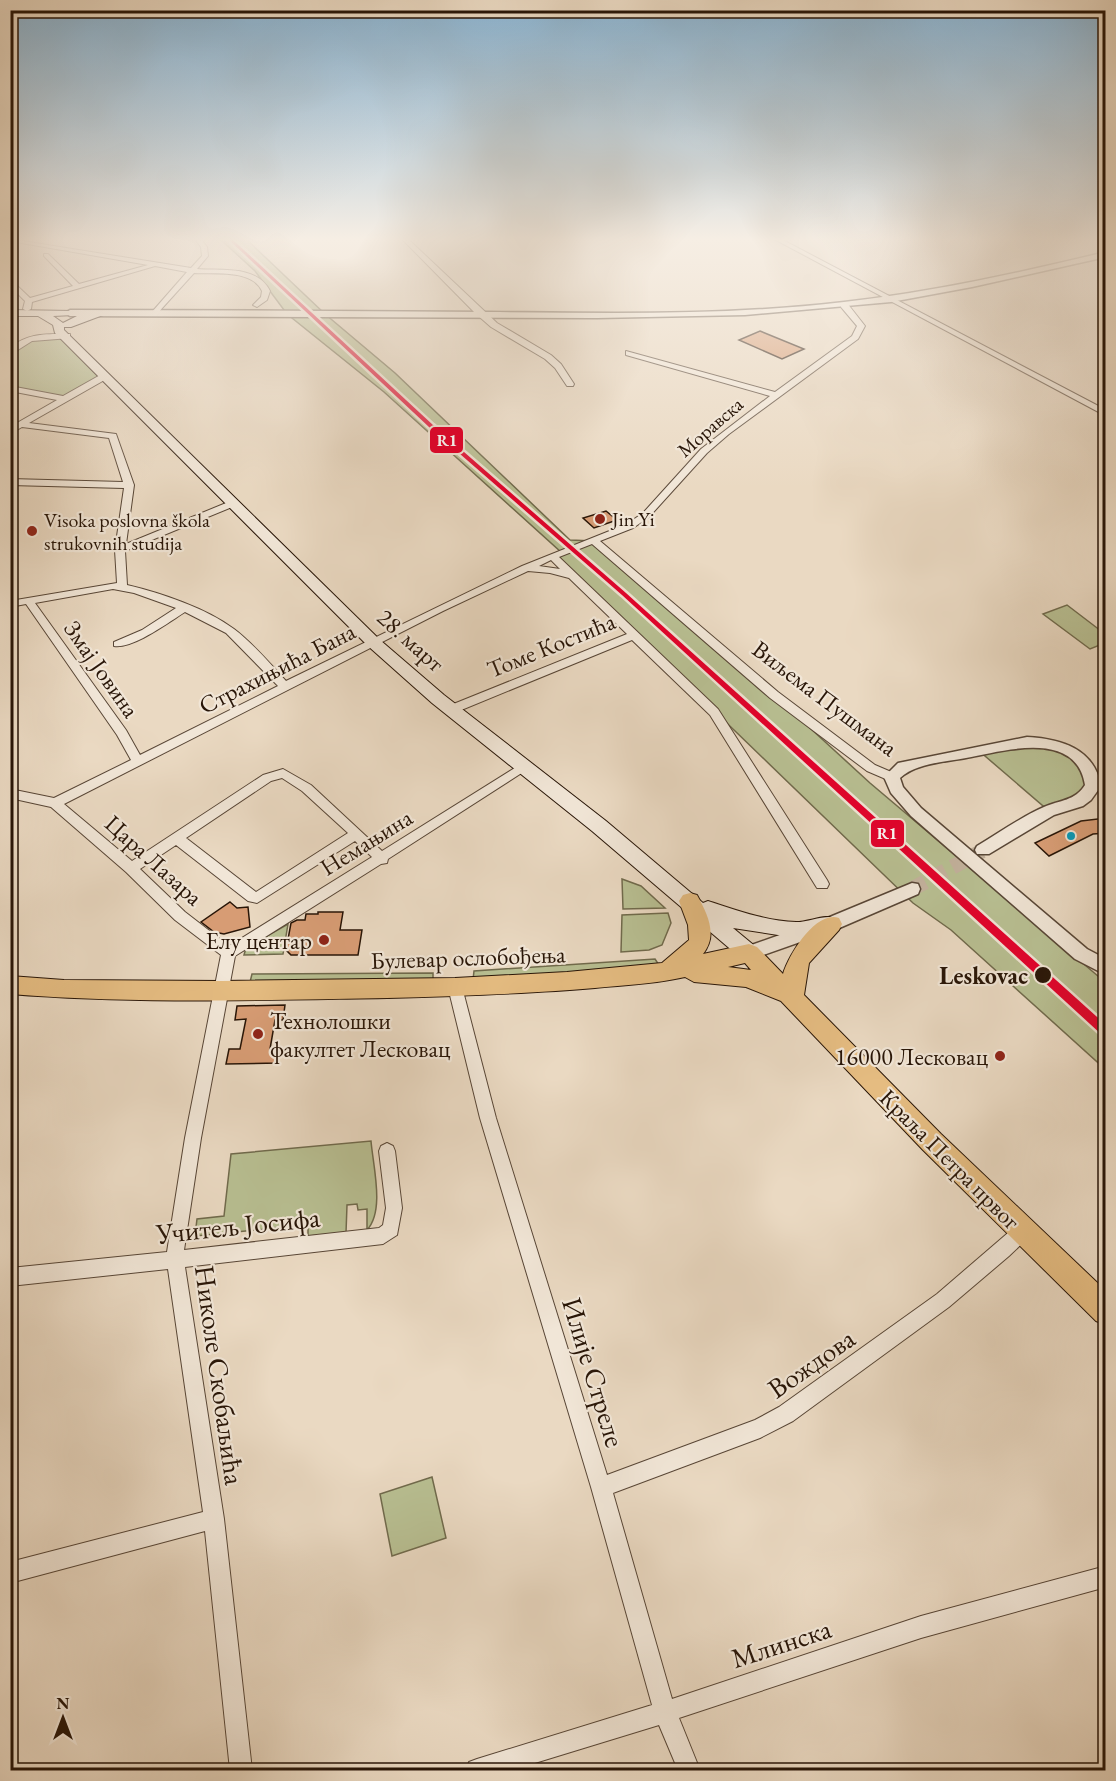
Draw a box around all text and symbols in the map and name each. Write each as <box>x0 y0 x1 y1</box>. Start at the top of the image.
street label: Моравска <box>672 391 748 463</box>
line badge: R1 <box>429 426 464 454</box>
text: R1 <box>437 430 457 451</box>
place label: Jin Yi <box>610 506 655 532</box>
place label: Visoka poslovna škola strukovnih studija <box>44 507 210 556</box>
marker: Jin Yi <box>593 512 607 526</box>
marker: Visoka poslovna škola strukovnih studija <box>25 524 39 538</box>
street label: 28. март <box>371 602 451 678</box>
street label: Томе Костића <box>482 605 620 685</box>
street label: Змај Јовина <box>57 614 147 724</box>
street label: Страхињића Бана <box>193 615 361 721</box>
street label: Виљема Пушмана <box>746 633 904 763</box>
street label: Немањина <box>314 801 418 882</box>
street label: Цара Лазара <box>99 808 210 912</box>
line badge: R1 <box>870 819 905 848</box>
text: R1 <box>877 823 897 844</box>
unlabelled marker <box>1065 830 1077 842</box>
place label: Елу центар <box>206 925 312 956</box>
marker: Елу центар <box>317 933 331 947</box>
street label: Булевар ослобођења <box>370 938 566 976</box>
place label: Leskovac <box>939 960 1028 991</box>
marker: Leskovac <box>1033 965 1053 985</box>
place label: Технолошки факултет Лесковац <box>270 1005 451 1064</box>
marker: Технолошки факултет Лесковац <box>251 1027 265 1041</box>
place label: 16000 Лесковац <box>835 1041 989 1072</box>
marker: 16000 Лесковац <box>993 1049 1007 1063</box>
street label: Краља Петра првог <box>873 1082 1027 1236</box>
street label: Учитељ Јосифа <box>153 1198 323 1252</box>
street label: Николе Скобаљића <box>187 1263 253 1488</box>
street label: Илије Стреле <box>554 1293 634 1451</box>
street label: Вождова <box>760 1319 862 1406</box>
street label: Млинска <box>726 1610 836 1676</box>
north arrow <box>33 1688 93 1748</box>
text: N <box>57 1693 70 1714</box>

